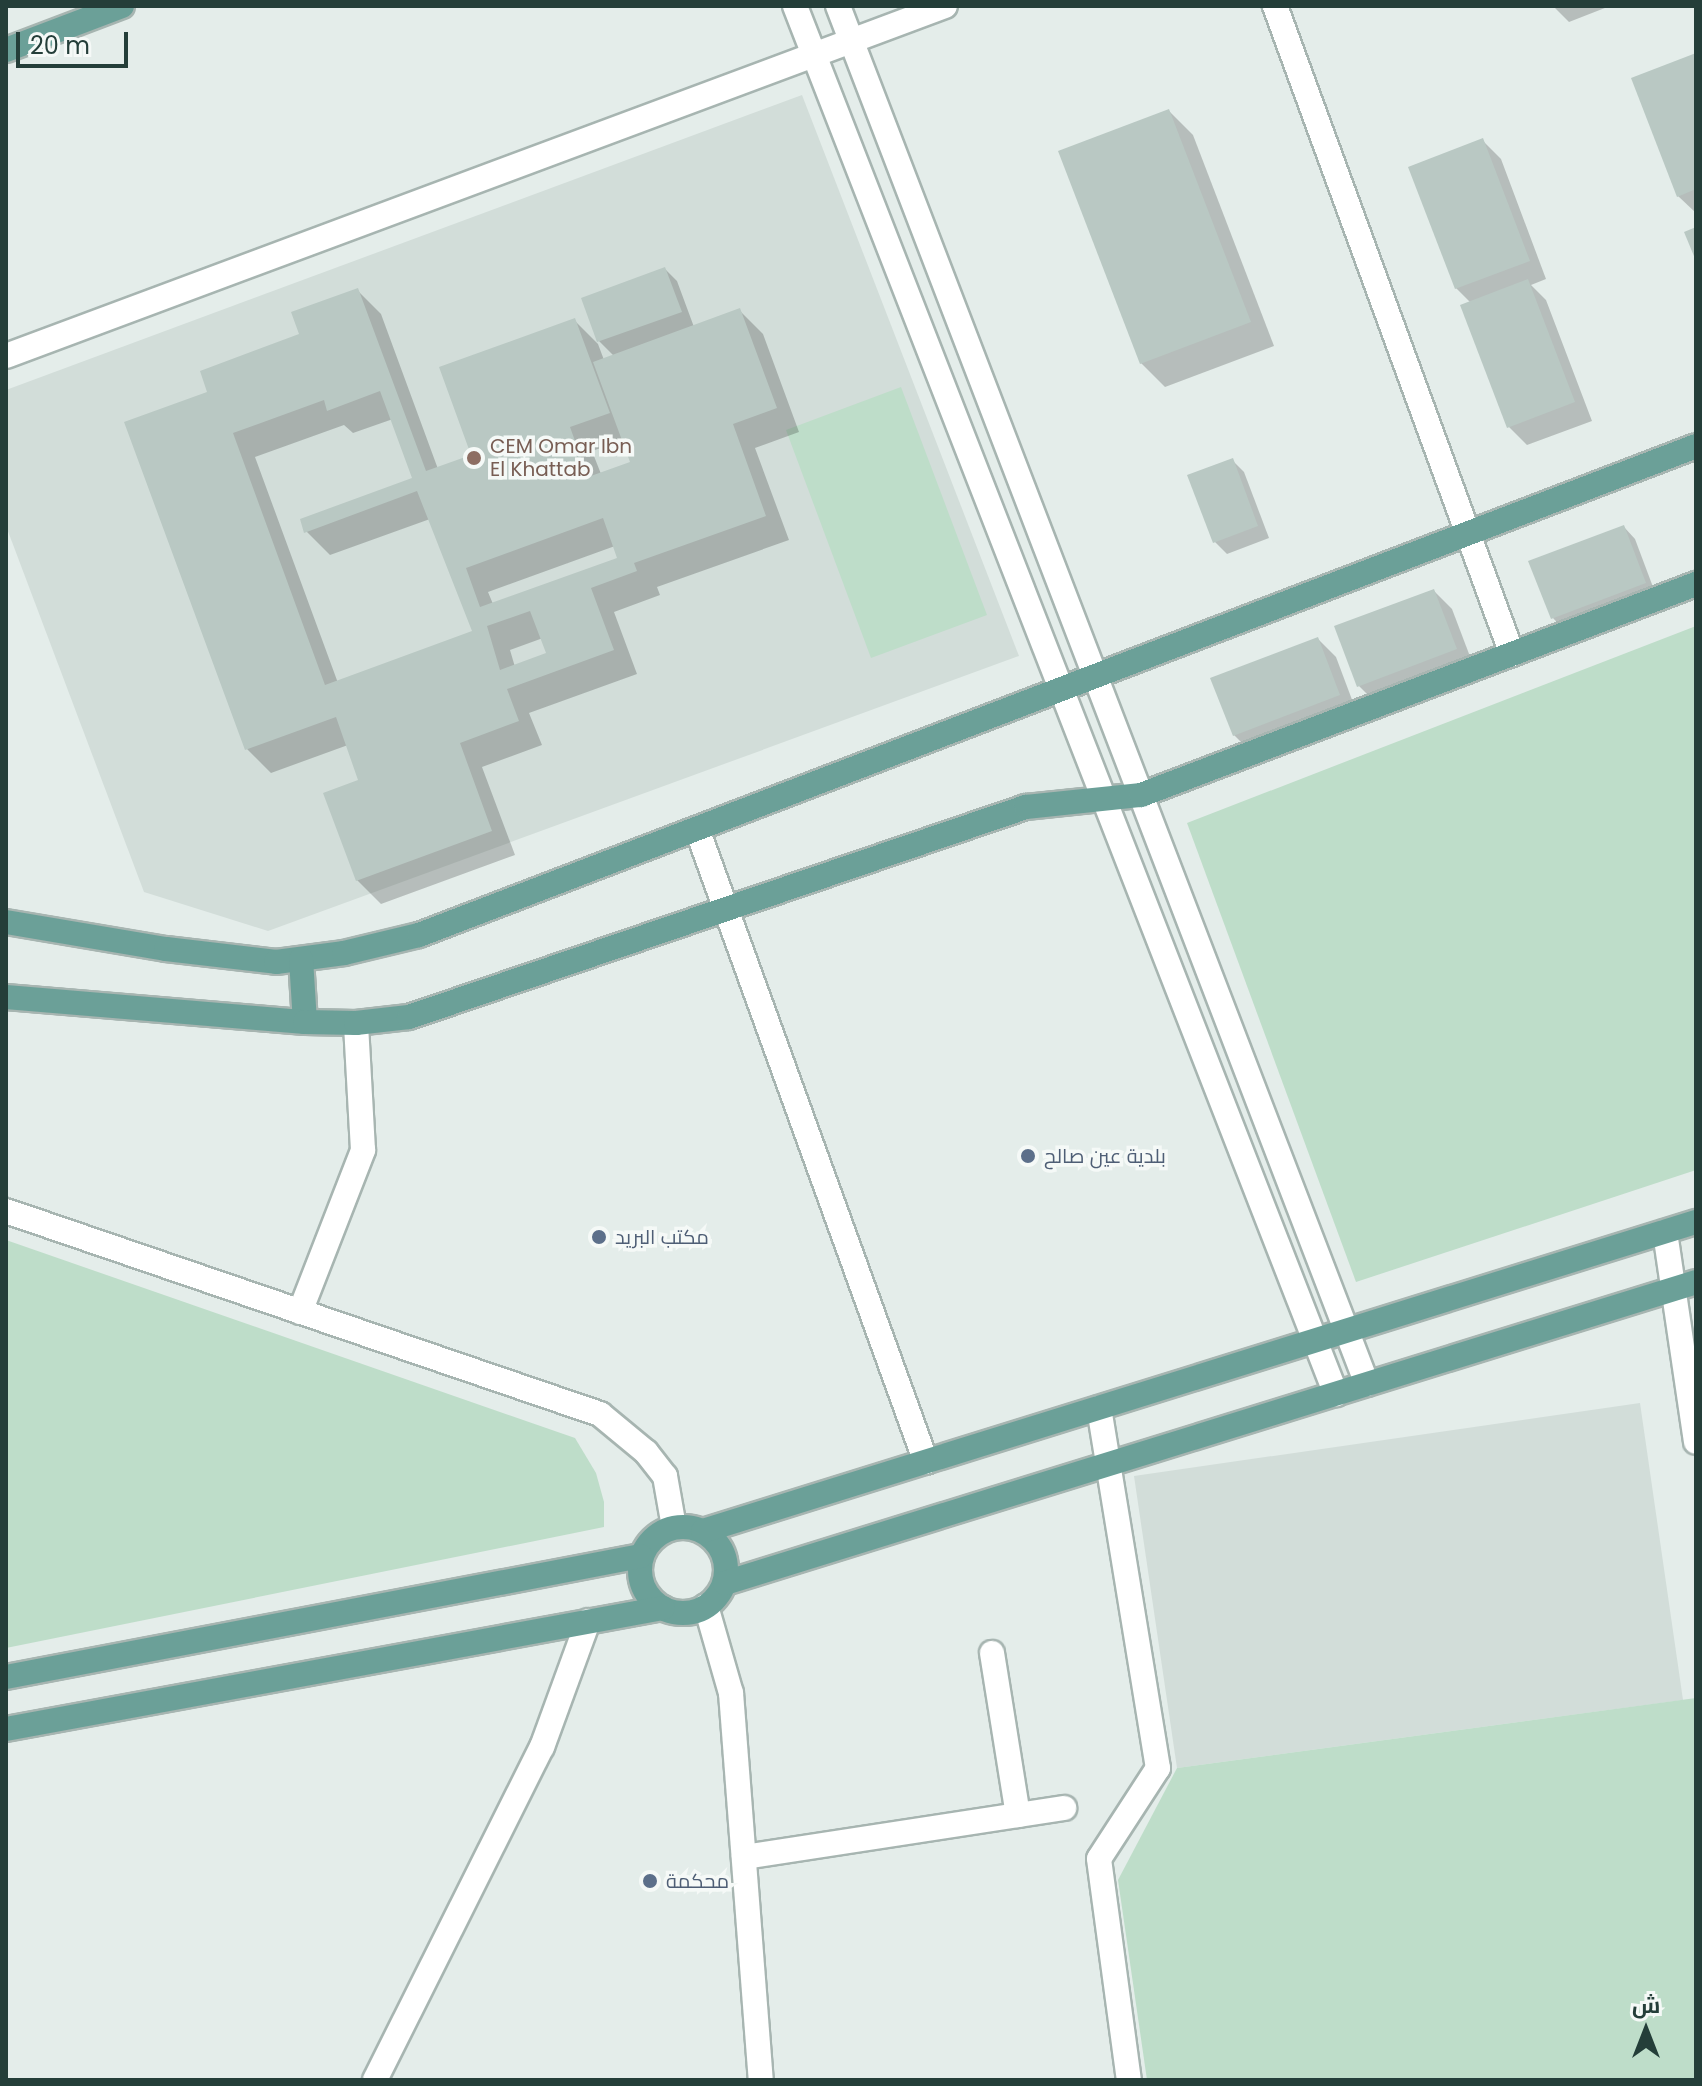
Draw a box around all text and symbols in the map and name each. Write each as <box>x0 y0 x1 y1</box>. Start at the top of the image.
scale bar <box>20 16 132 66</box>
text: 20 m <box>30 29 90 62</box>
place label: CEM Omar Ibn El Khattab <box>490 434 632 481</box>
marker: CEM Omar Ibn El Khattab <box>465 449 483 467</box>
place label: بلدية عين صالح <box>1044 1144 1166 1168</box>
marker: بلدية عين صالح <box>1019 1147 1037 1165</box>
place label: مكتب البريد <box>615 1225 709 1249</box>
marker: مكتب البريد <box>590 1228 608 1246</box>
place label: محكمة <box>666 1869 729 1893</box>
marker: محكمة <box>641 1872 659 1890</box>
north arrow <box>1606 1990 1686 2070</box>
text: ش <box>1632 1990 1660 2021</box>

